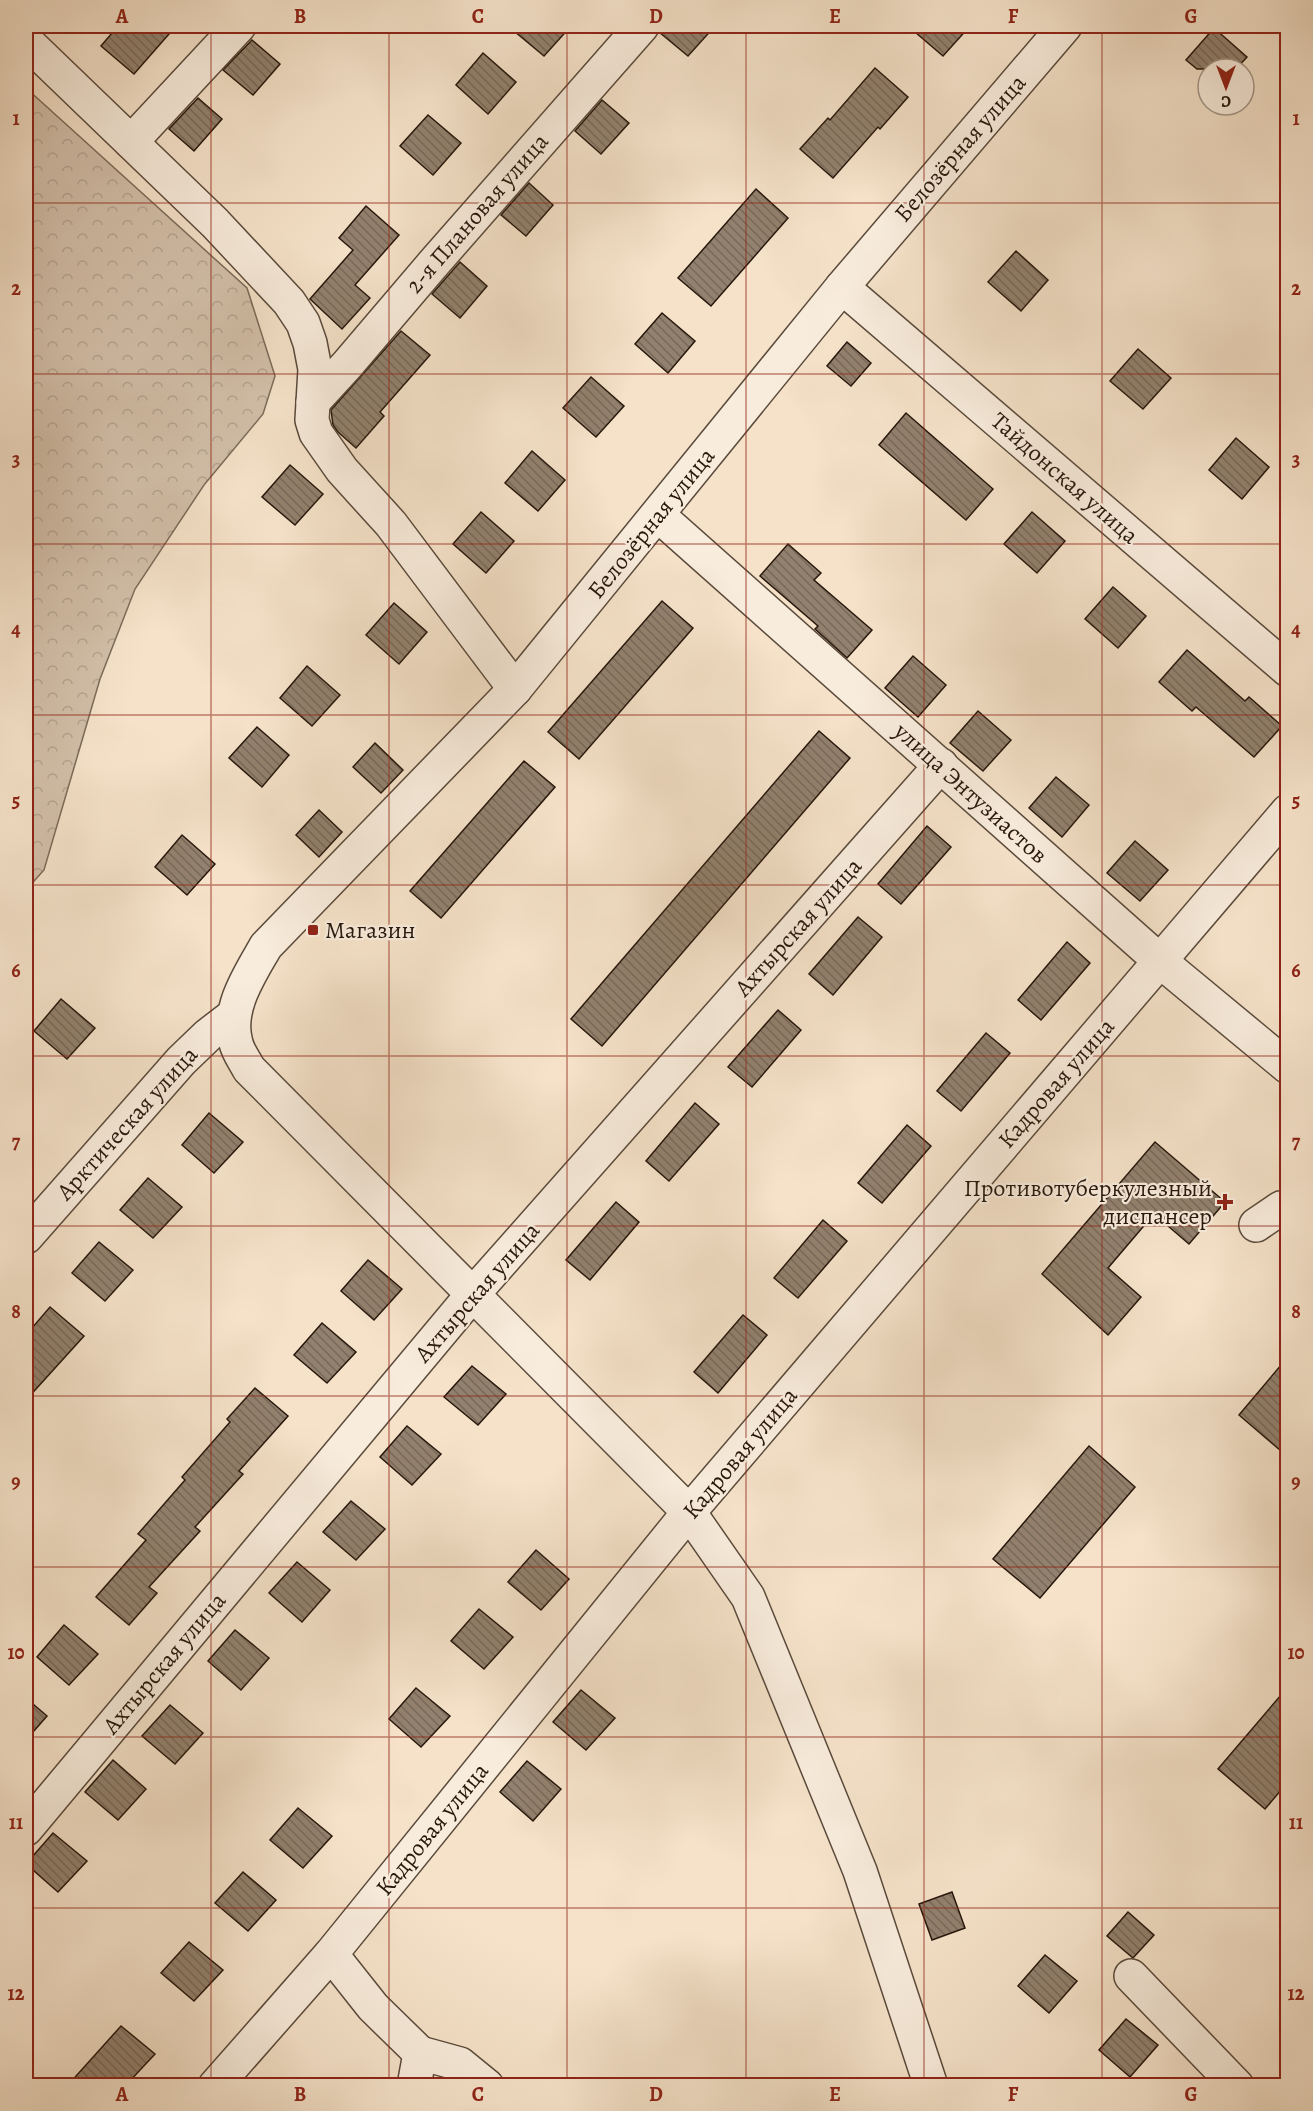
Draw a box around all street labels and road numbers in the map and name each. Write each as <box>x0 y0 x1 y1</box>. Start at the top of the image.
street label: Белозёрная улица <box>887 67 1033 229</box>
street label: 2-я Плановая улица <box>398 126 556 300</box>
street label: Тайдонская улица <box>984 405 1146 551</box>
street label: Белозёрная улица <box>580 441 722 605</box>
street label: улица Энтузиастов <box>887 715 1055 871</box>
street label: Ахтырская улица <box>727 851 869 1004</box>
street label: Кадровая улица <box>991 1011 1121 1155</box>
street label: Арктическая улица <box>49 1039 205 1208</box>
street label: Ахтырская улица <box>406 1215 547 1370</box>
street label: Кадровая улица <box>675 1380 805 1526</box>
street label: Ахтырская улица <box>94 1585 233 1742</box>
street label: Кадровая улица <box>368 1756 496 1902</box>

